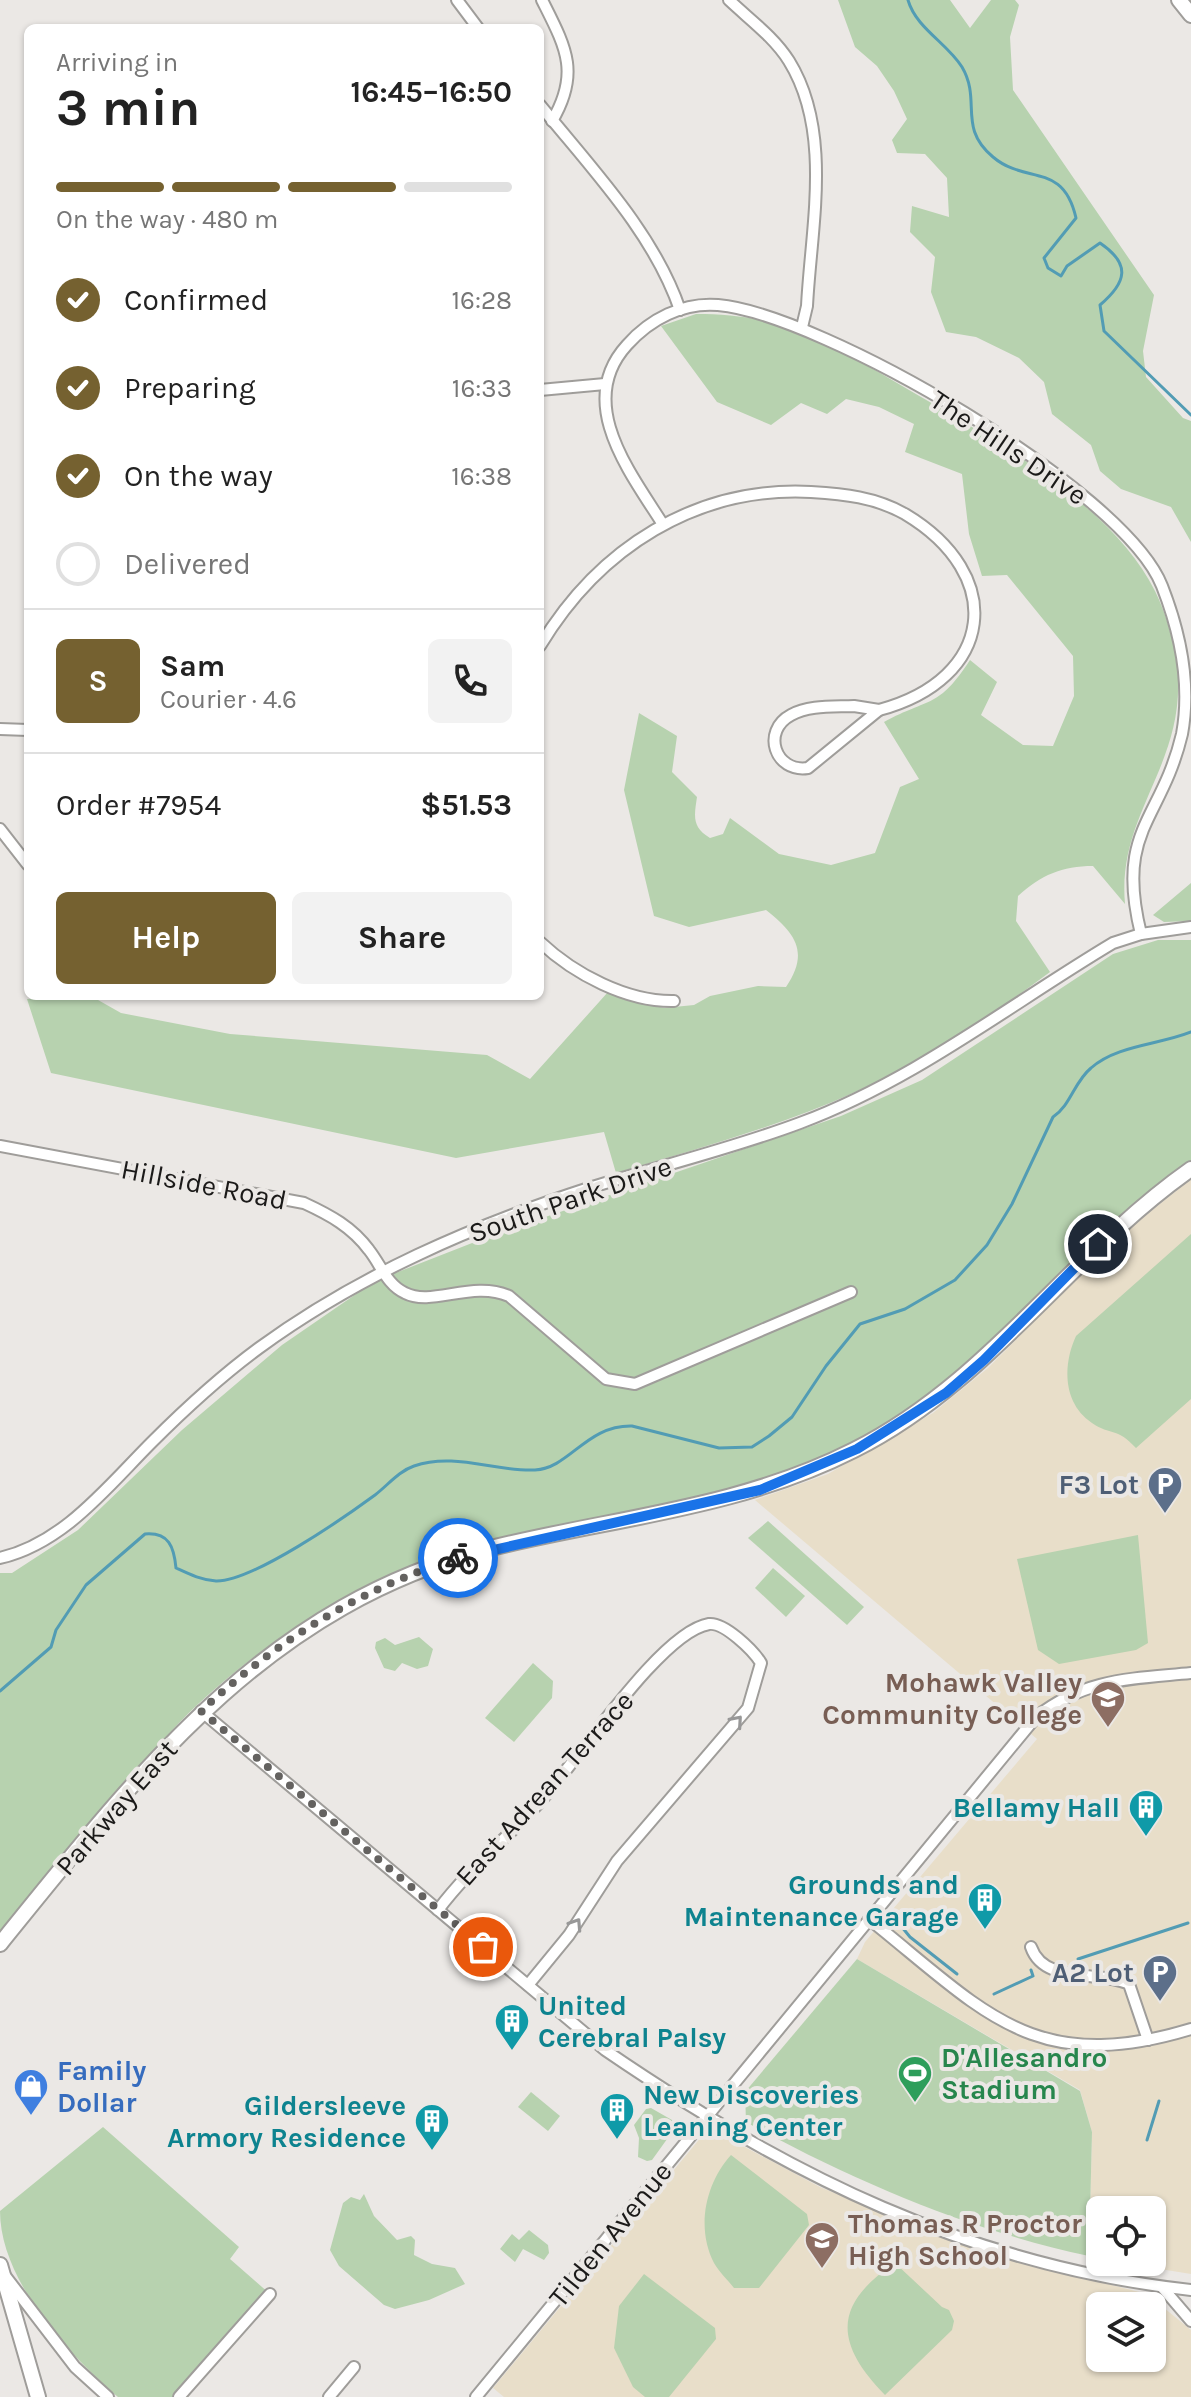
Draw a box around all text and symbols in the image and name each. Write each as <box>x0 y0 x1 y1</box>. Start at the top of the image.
text: Arriving in <box>56 47 178 78</box>
text: 16:45–16:50 <box>351 74 512 110</box>
text: 3 min <box>56 77 200 138</box>
text: On the way · 480 m <box>56 204 278 235</box>
icon: check <box>56 278 100 322</box>
text: Confirmed <box>124 282 268 318</box>
text: 16:28 <box>451 285 512 316</box>
icon: check <box>56 366 100 410</box>
text: Preparing <box>124 370 256 406</box>
text: 16:33 <box>452 373 512 404</box>
street label: The Hills Drive <box>924 383 1093 512</box>
icon: check <box>56 454 100 498</box>
text: On the way <box>124 458 273 494</box>
text: 16:38 <box>451 461 512 492</box>
text: Delivered <box>124 546 251 582</box>
button: phone <box>428 639 512 723</box>
text: Sam <box>160 648 225 684</box>
text: S <box>88 663 108 699</box>
text: Courier · 4.6 <box>160 684 297 715</box>
text: Order #7954 <box>56 787 221 823</box>
text: $51.53 <box>421 787 512 823</box>
button: Help <box>56 892 276 984</box>
button: Share <box>292 892 512 984</box>
street label: South Park Drive <box>465 1149 676 1250</box>
street label: Hillside Road <box>118 1152 289 1217</box>
pin <box>1064 1210 1132 1278</box>
icon: home <box>1076 1222 1120 1266</box>
parking icon: F3 Lot <box>1146 1465 1184 1515</box>
place label: F3 Lot <box>1058 1468 1139 1501</box>
courier <box>418 1518 498 1598</box>
icon: bike <box>436 1536 480 1580</box>
place label: Mohawk Valley Community College <box>822 1666 1082 1731</box>
school or university icon: Mohawk Valley Community College <box>1089 1679 1127 1729</box>
street label: East Adrean Terrace <box>448 1684 640 1892</box>
one-way arrow <box>727 1715 742 1730</box>
street label: Parkway East <box>49 1733 184 1882</box>
building icon: Bellamy Hall <box>1127 1788 1165 1838</box>
place label: Bellamy Hall <box>953 1791 1120 1824</box>
place label: Grounds and Maintenance Garage <box>684 1868 959 1933</box>
building icon: Grounds and Maintenance Garage <box>966 1881 1004 1931</box>
pin <box>449 1913 517 1981</box>
one-way arrow <box>566 1918 581 1933</box>
icon: bag <box>461 1925 505 1969</box>
parking icon: A2 Lot <box>1141 1953 1179 2003</box>
place label: A2 Lot <box>1052 1956 1134 1989</box>
place label: United Cerebral Palsy <box>538 1989 726 2054</box>
building icon: United Cerebral Palsy <box>493 2002 531 2052</box>
place label: D'Allesandro Stadium <box>941 2041 1107 2106</box>
place label: Family Dollar <box>57 2054 146 2119</box>
sports icon: D'Allesandro Stadium <box>896 2054 934 2104</box>
shop icon: Family Dollar <box>12 2067 50 2117</box>
place label: New Discoveries Leaning Center <box>643 2078 859 2143</box>
place label: Gildersleeve Armory Residence <box>167 2089 406 2154</box>
building icon: New Discoveries Leaning Center <box>598 2091 636 2141</box>
building icon: Gildersleeve Armory Residence <box>413 2102 451 2152</box>
street label: Tilden Avenue <box>542 2155 679 2313</box>
map controls <box>1086 2196 1166 2372</box>
button: locate <box>1086 2196 1166 2276</box>
place label: Thomas R Proctor High School <box>848 2207 1082 2272</box>
school or university icon: Thomas R Proctor High School <box>803 2220 841 2270</box>
button: layers <box>1086 2292 1166 2372</box>

